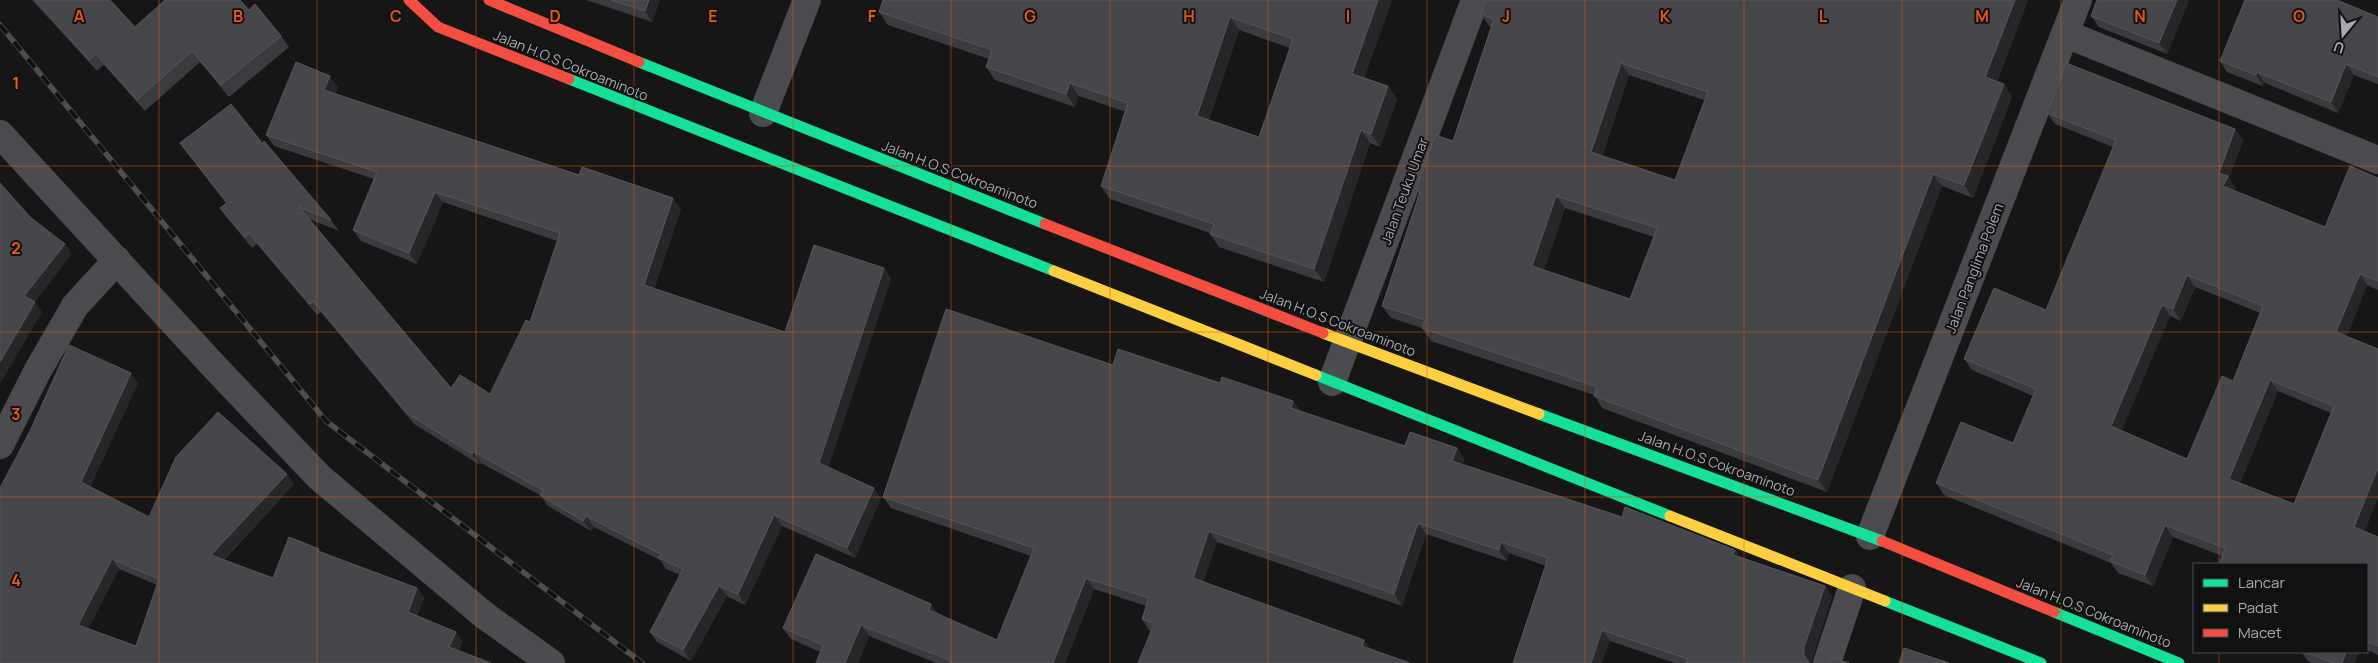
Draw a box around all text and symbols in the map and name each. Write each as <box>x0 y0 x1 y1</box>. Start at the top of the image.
text: A <box>74 5 85 27</box>
text: B <box>233 5 243 27</box>
text: C <box>390 5 402 27</box>
text: D <box>549 5 561 27</box>
text: E <box>708 5 718 27</box>
text: F <box>868 5 877 27</box>
text: G <box>1024 5 1036 27</box>
text: H <box>1183 5 1195 27</box>
text: I <box>1346 5 1350 27</box>
text: J <box>1502 5 1510 27</box>
text: K <box>1660 5 1671 27</box>
text: L <box>1819 5 1828 27</box>
text: M <box>1975 5 1989 27</box>
text: N <box>2134 5 2146 27</box>
text: O <box>2293 5 2305 27</box>
north arrow <box>2318 10 2368 60</box>
street label: Jalan H.O.S Cokroaminoto <box>491 25 651 105</box>
text: U <box>2331 37 2347 58</box>
text: 1 <box>12 72 20 94</box>
street label: Jalan H.O.S Cokroaminoto <box>879 135 1041 213</box>
street label: Jalan Teuku Umar <box>1376 135 1432 247</box>
street label: Jalan Panglima Polem <box>1940 200 2008 336</box>
text: 2 <box>11 237 21 259</box>
street label: Jalan H.O.S Cokroaminoto <box>1257 283 1419 361</box>
text: 3 <box>11 403 21 425</box>
street label: Jalan H.O.S Cokroaminoto <box>1636 426 1798 500</box>
legend <box>2193 563 2368 653</box>
text: 4 <box>11 569 21 591</box>
street label: Jalan H.O.S Cokroaminoto <box>2014 572 2174 652</box>
text: Lancar <box>2238 572 2285 593</box>
text: Padat <box>2238 597 2278 618</box>
text: Macet <box>2238 622 2282 643</box>

